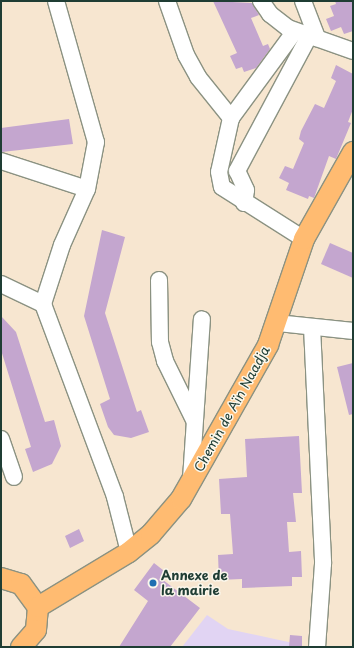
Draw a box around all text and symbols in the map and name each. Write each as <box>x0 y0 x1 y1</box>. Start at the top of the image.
street label: Chemin de Aïn Naadja <box>191 343 273 475</box>
place label: Annexe de la mairie <box>161 568 228 599</box>
marker: Annexe de la mairie <box>148 578 158 588</box>

